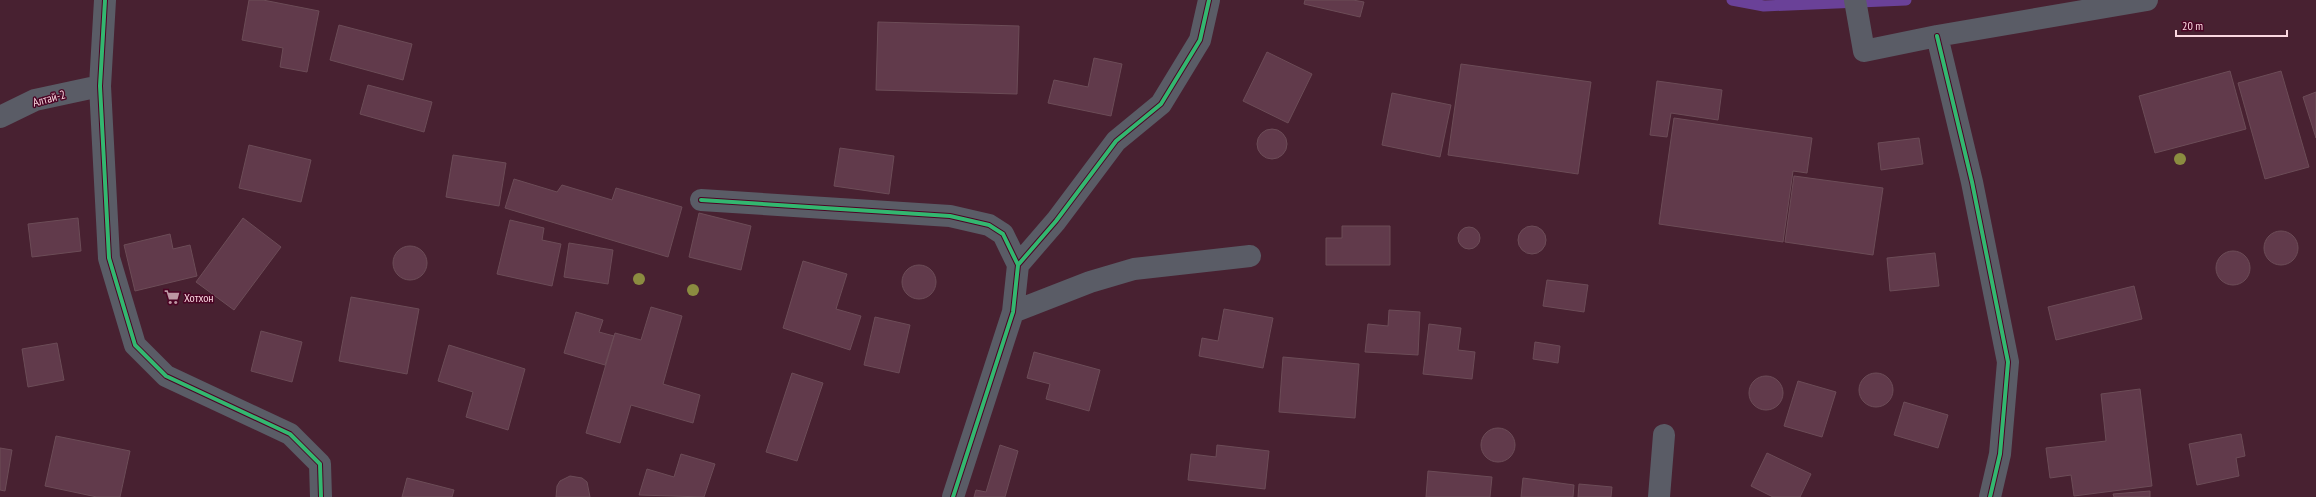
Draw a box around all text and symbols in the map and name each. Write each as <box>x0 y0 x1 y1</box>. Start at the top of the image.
scale bar <box>2176 12 2287 38</box>
text: 20 m <box>2182 18 2203 33</box>
street label: Алтай-2 <box>31 86 67 110</box>
supermarket icon: Хотхон <box>163 288 181 306</box>
place label: Хотхон <box>184 290 214 305</box>

